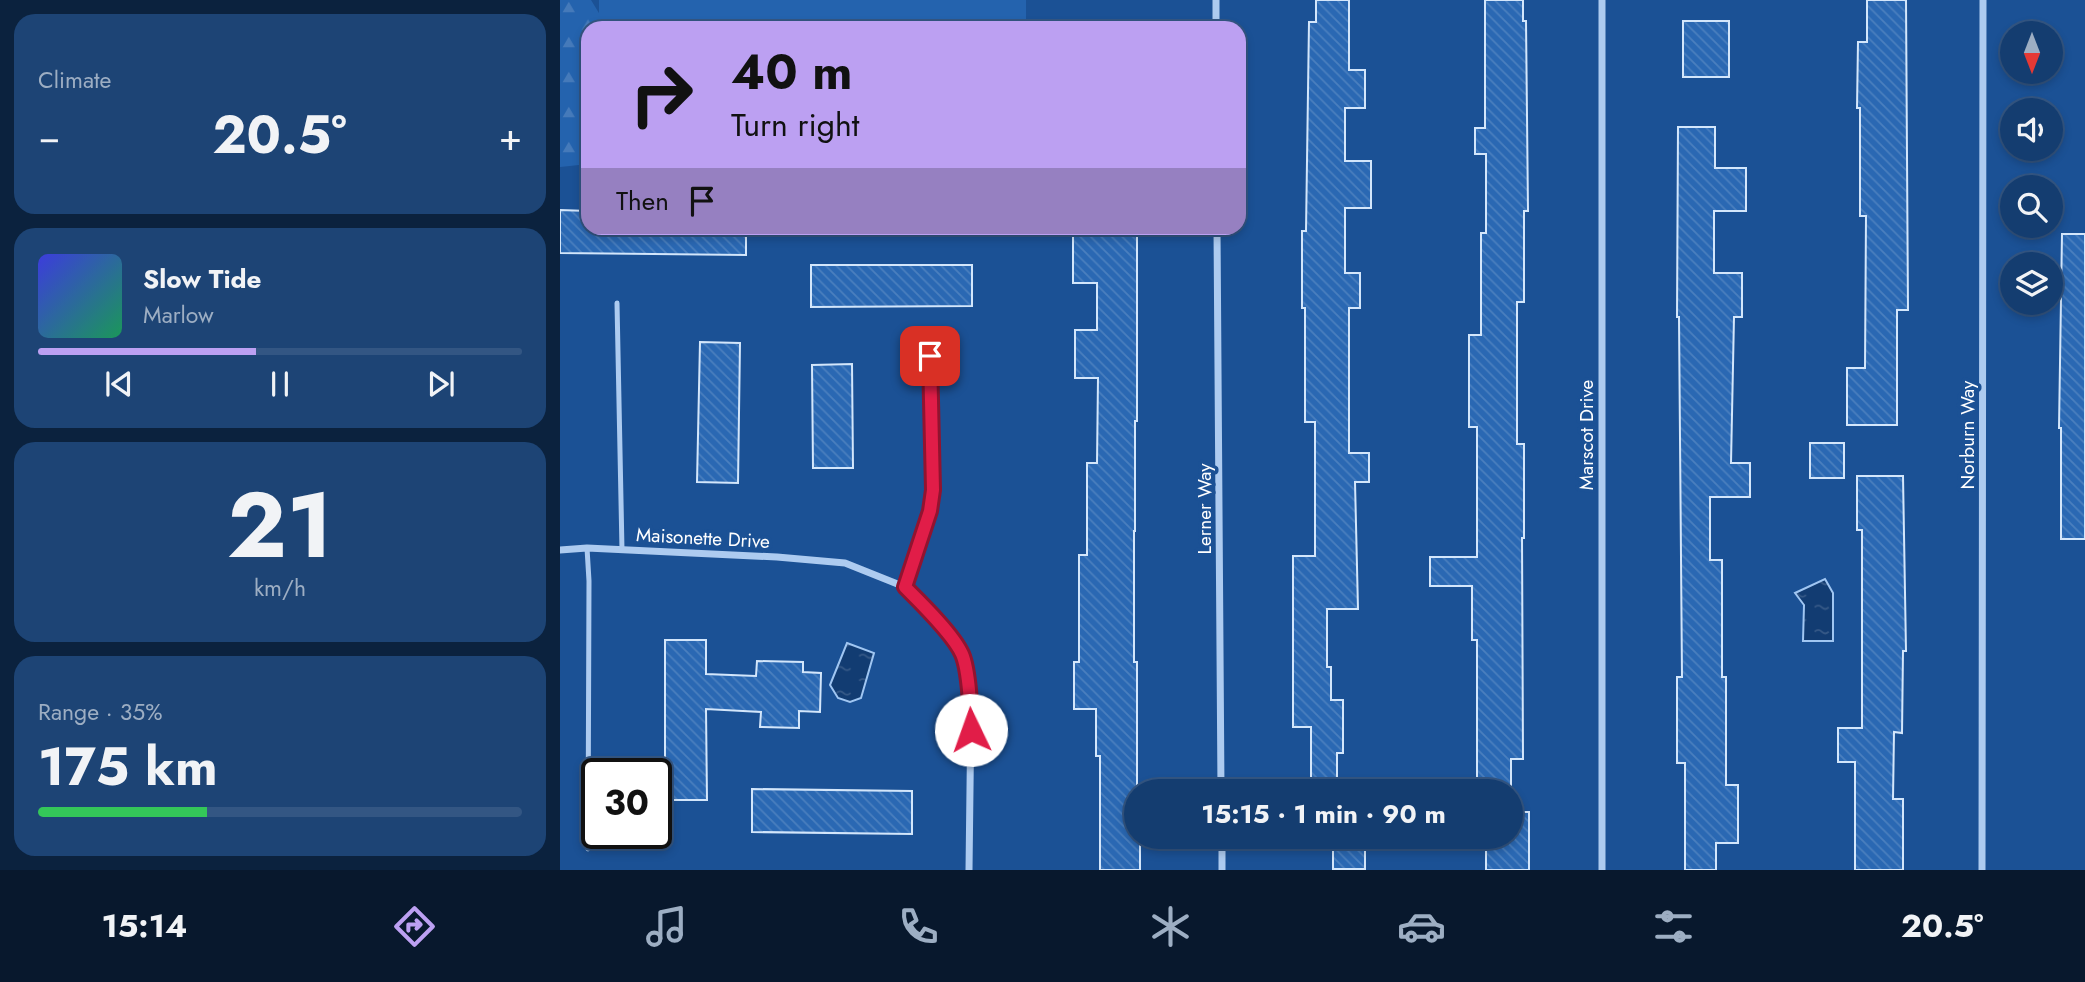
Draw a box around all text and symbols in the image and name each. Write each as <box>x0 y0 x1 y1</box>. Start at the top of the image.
north arrow <box>2000 21 2063 84</box>
map controls <box>2000 21 2063 315</box>
text: 40 m <box>731 37 853 107</box>
icon: right <box>616 49 707 140</box>
text: Climate <box>38 63 111 97</box>
text: 20.5° <box>212 97 347 173</box>
button: sound <box>2000 98 2063 161</box>
text: Turn right <box>731 102 860 148</box>
text: − <box>38 109 60 164</box>
text: + <box>499 109 522 164</box>
button: search <box>2000 175 2063 238</box>
text: Then <box>616 182 669 220</box>
icon: arrive <box>683 182 721 220</box>
button: layers <box>2000 252 2063 315</box>
text: Slow Tide <box>143 260 262 298</box>
text: Marlow <box>143 298 214 332</box>
pin <box>900 326 960 386</box>
icon: arrive <box>911 337 949 375</box>
icon: previous <box>100 365 138 403</box>
icon: pause <box>261 365 299 403</box>
icon: next <box>422 365 460 403</box>
street label: Marscot Drive <box>1573 379 1600 490</box>
street label: Norburn Way <box>1954 380 1981 489</box>
text: 21 <box>227 460 333 591</box>
street label: Lerner Way <box>1191 463 1218 555</box>
street label: Maisonette Drive <box>635 521 771 555</box>
text: km/h <box>254 571 306 605</box>
position arrow <box>934 693 1008 767</box>
text: Range · 35% <box>38 695 162 729</box>
text: 175 km <box>38 729 218 805</box>
speed limit sign: 30 <box>581 758 672 849</box>
text: 15:15 · 1 min · 90 m <box>1201 795 1446 833</box>
icon: directions <box>390 902 439 951</box>
icon: music <box>642 902 691 951</box>
icon: phone <box>894 902 943 951</box>
icon: climate <box>1146 902 1195 951</box>
icon: car <box>1397 902 1446 951</box>
icon: filters <box>1649 902 1698 951</box>
text: 15:14 <box>101 903 187 949</box>
text: 20.5° <box>1901 903 1984 949</box>

